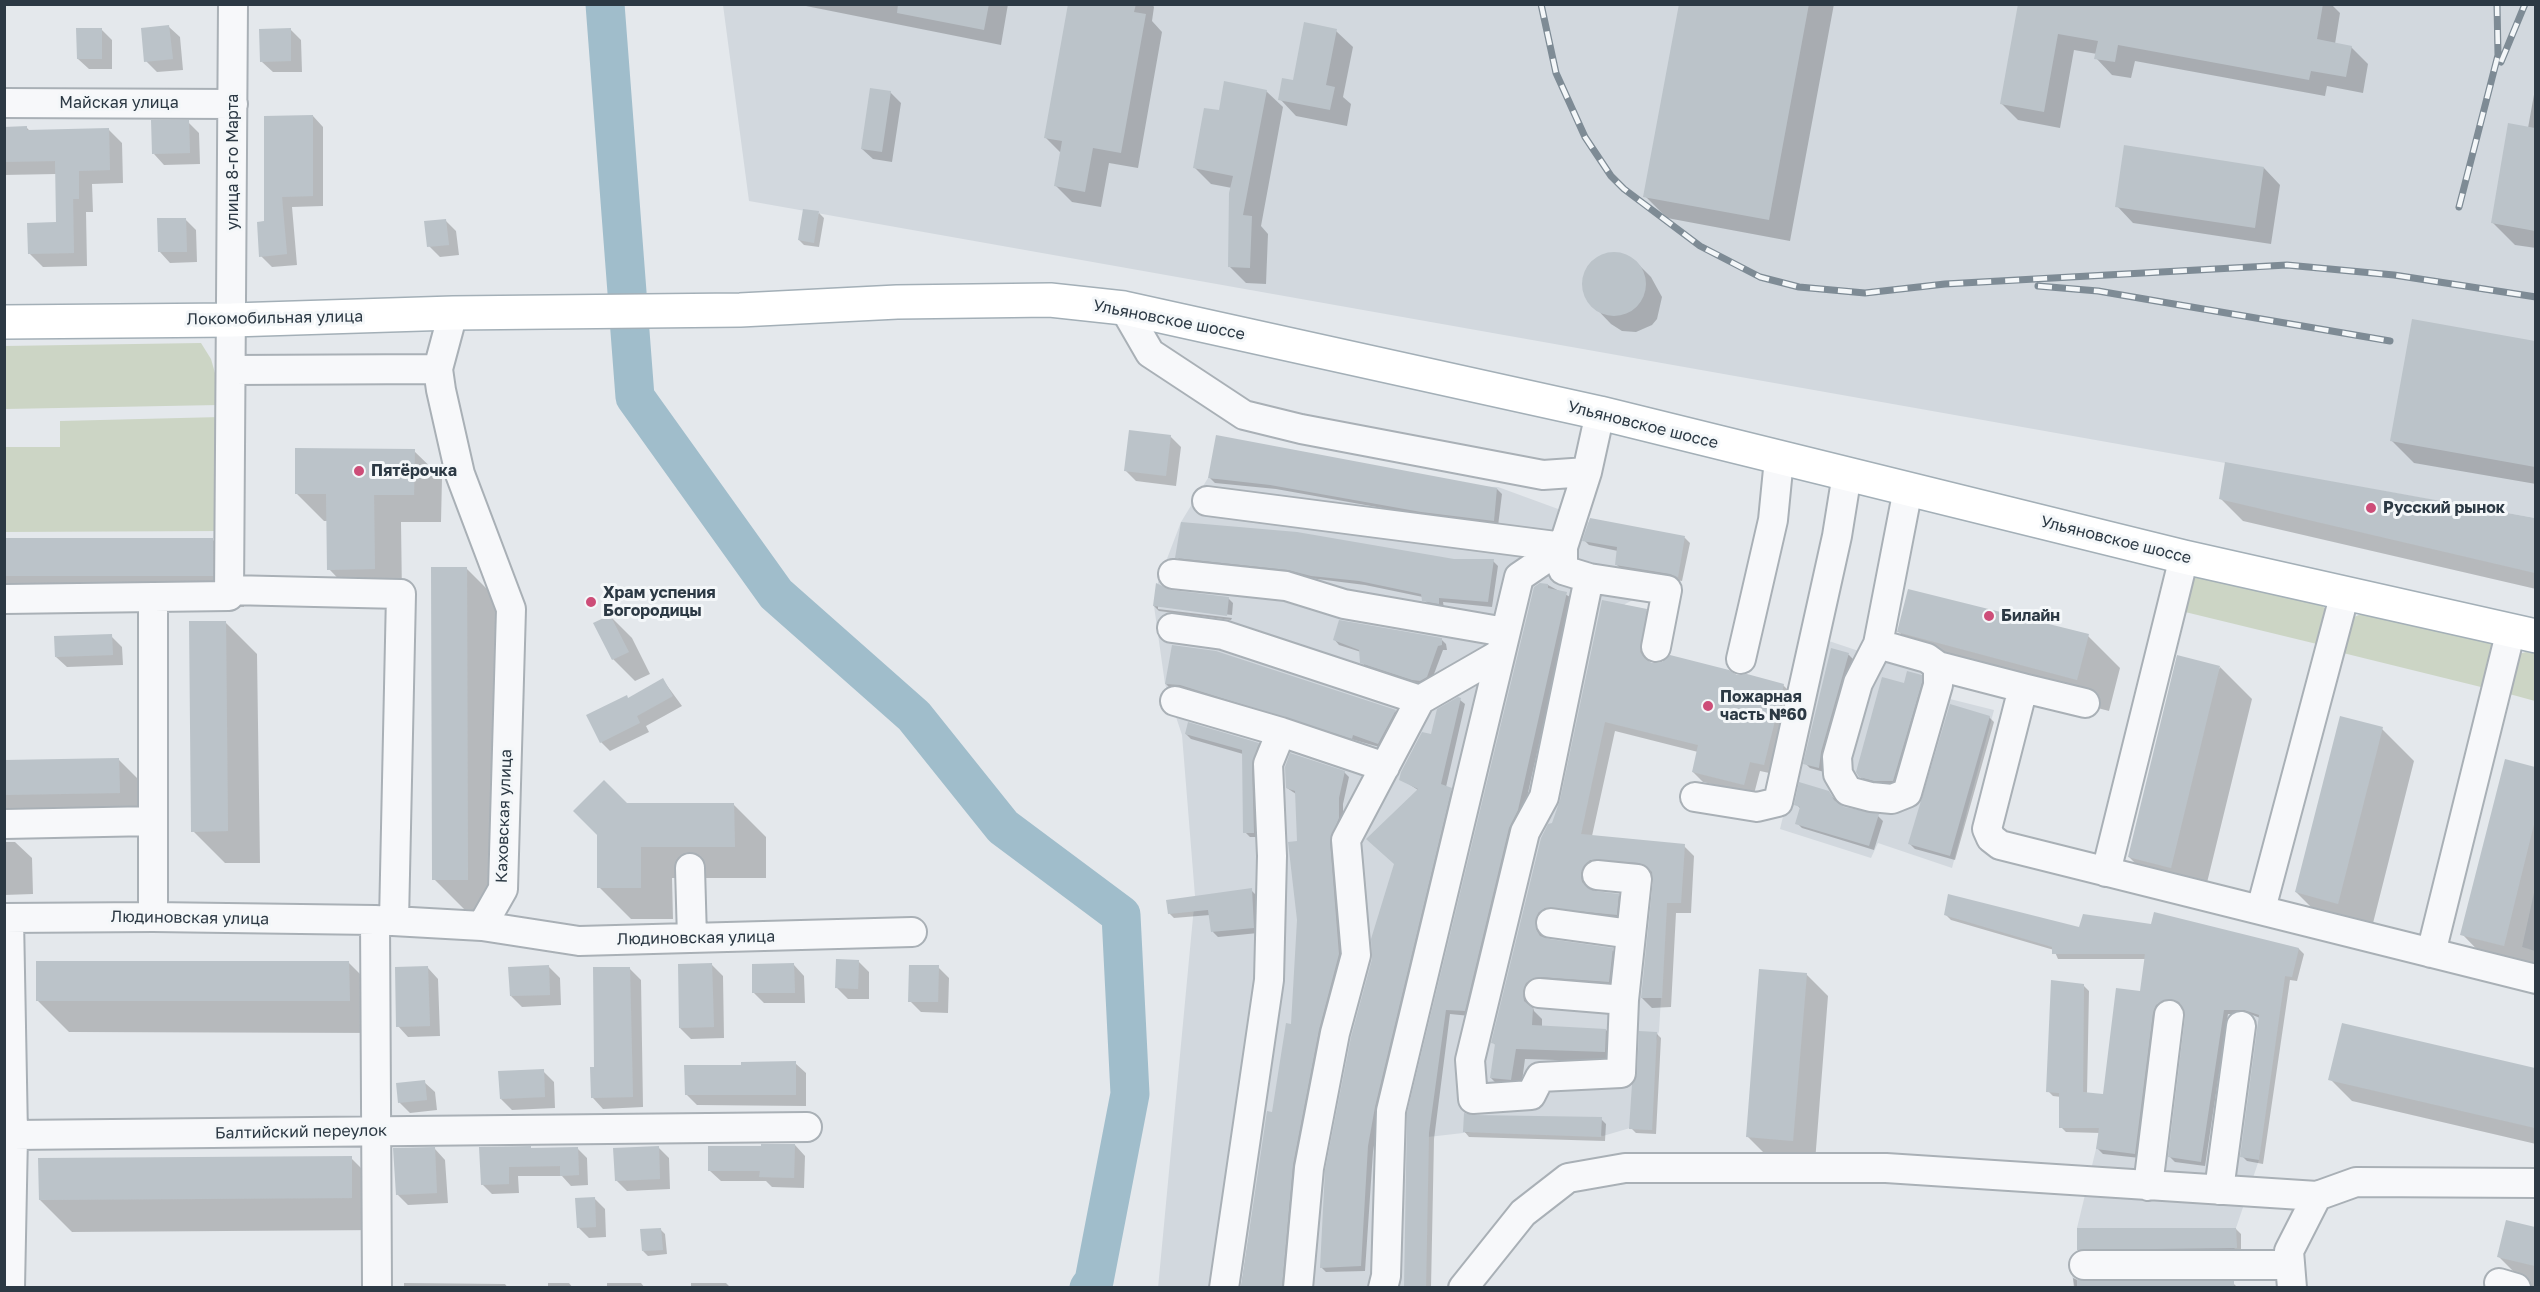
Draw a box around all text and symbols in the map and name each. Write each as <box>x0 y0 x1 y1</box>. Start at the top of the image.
street label: Майская улица <box>59 93 179 113</box>
street label: улица 8-го Марта <box>223 94 243 230</box>
street label: Ульяновское шоссе <box>1091 296 1247 344</box>
street label: Локомобильная улица <box>187 307 363 329</box>
street label: Ульяновское шоссе <box>1566 397 1720 453</box>
place label: Пятёрочка <box>371 461 457 481</box>
marker: Пятёрочка <box>352 464 366 478</box>
place label: Русский рынок <box>2383 498 2505 518</box>
marker: Русский рынок <box>2364 501 2378 515</box>
street label: Ульяновское шоссе <box>2039 512 2193 568</box>
place label: Храм успения Богородицы <box>603 583 716 621</box>
marker: Храм успения Богородицы <box>584 595 598 609</box>
place label: Билайн <box>2001 606 2060 626</box>
marker: Билайн <box>1982 609 1996 623</box>
place label: Пожарная часть №60 <box>1720 687 1807 725</box>
marker: Пожарная часть №60 <box>1701 699 1715 713</box>
street label: Каховская улица <box>492 749 516 883</box>
street label: Людиновская улица <box>111 907 269 929</box>
street label: Людиновская улица <box>617 927 775 949</box>
street label: Балтийский переулок <box>215 1121 387 1143</box>

